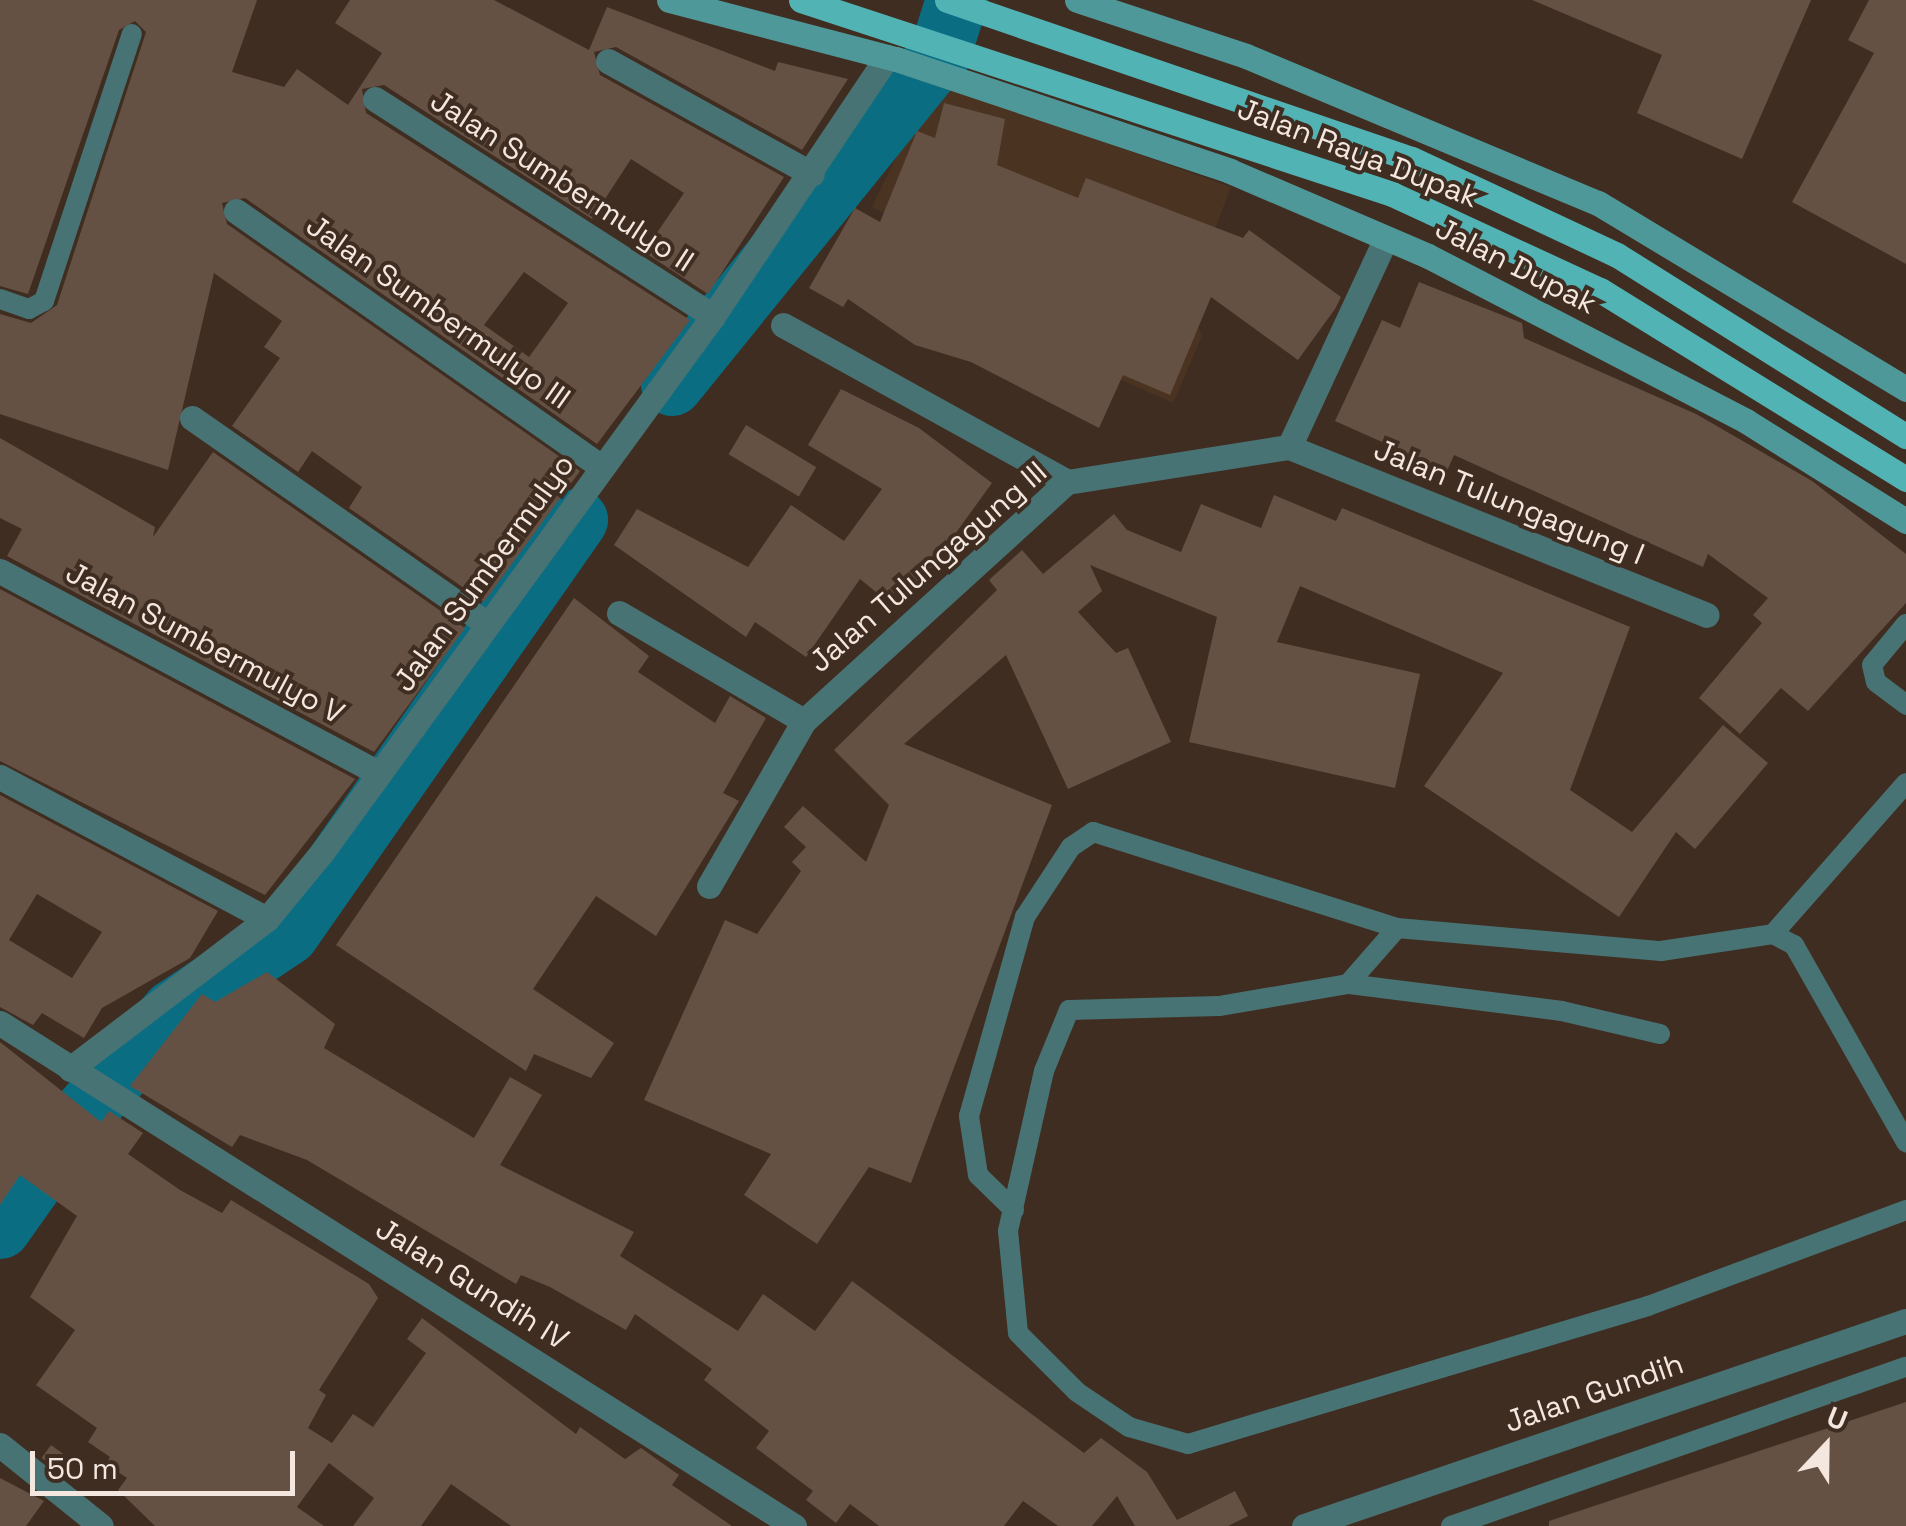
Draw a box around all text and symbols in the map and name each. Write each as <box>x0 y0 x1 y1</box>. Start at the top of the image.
street label: Jalan Sumbermulyo II <box>424 82 700 280</box>
street label: Jalan Raya Dupak <box>1232 90 1484 216</box>
street label: Jalan Sumbermulyo III <box>299 207 577 417</box>
street label: Jalan Dupak <box>1429 210 1603 322</box>
street label: Jalan Tulungagung I <box>1368 431 1650 573</box>
street label: Jalan Sumbermulyo <box>386 447 582 699</box>
street label: Jalan Tulungagung III <box>802 454 1054 680</box>
street label: Jalan Sumbermulyo V <box>60 554 350 732</box>
street label: Jalan Gundih IV <box>369 1210 575 1358</box>
street label: Jalan Gundih <box>1500 1346 1688 1440</box>
north arrow <box>1776 1396 1876 1496</box>
text: U <box>1822 1398 1853 1438</box>
scale bar <box>35 1431 300 1493</box>
text: 50 m <box>47 1449 118 1488</box>

